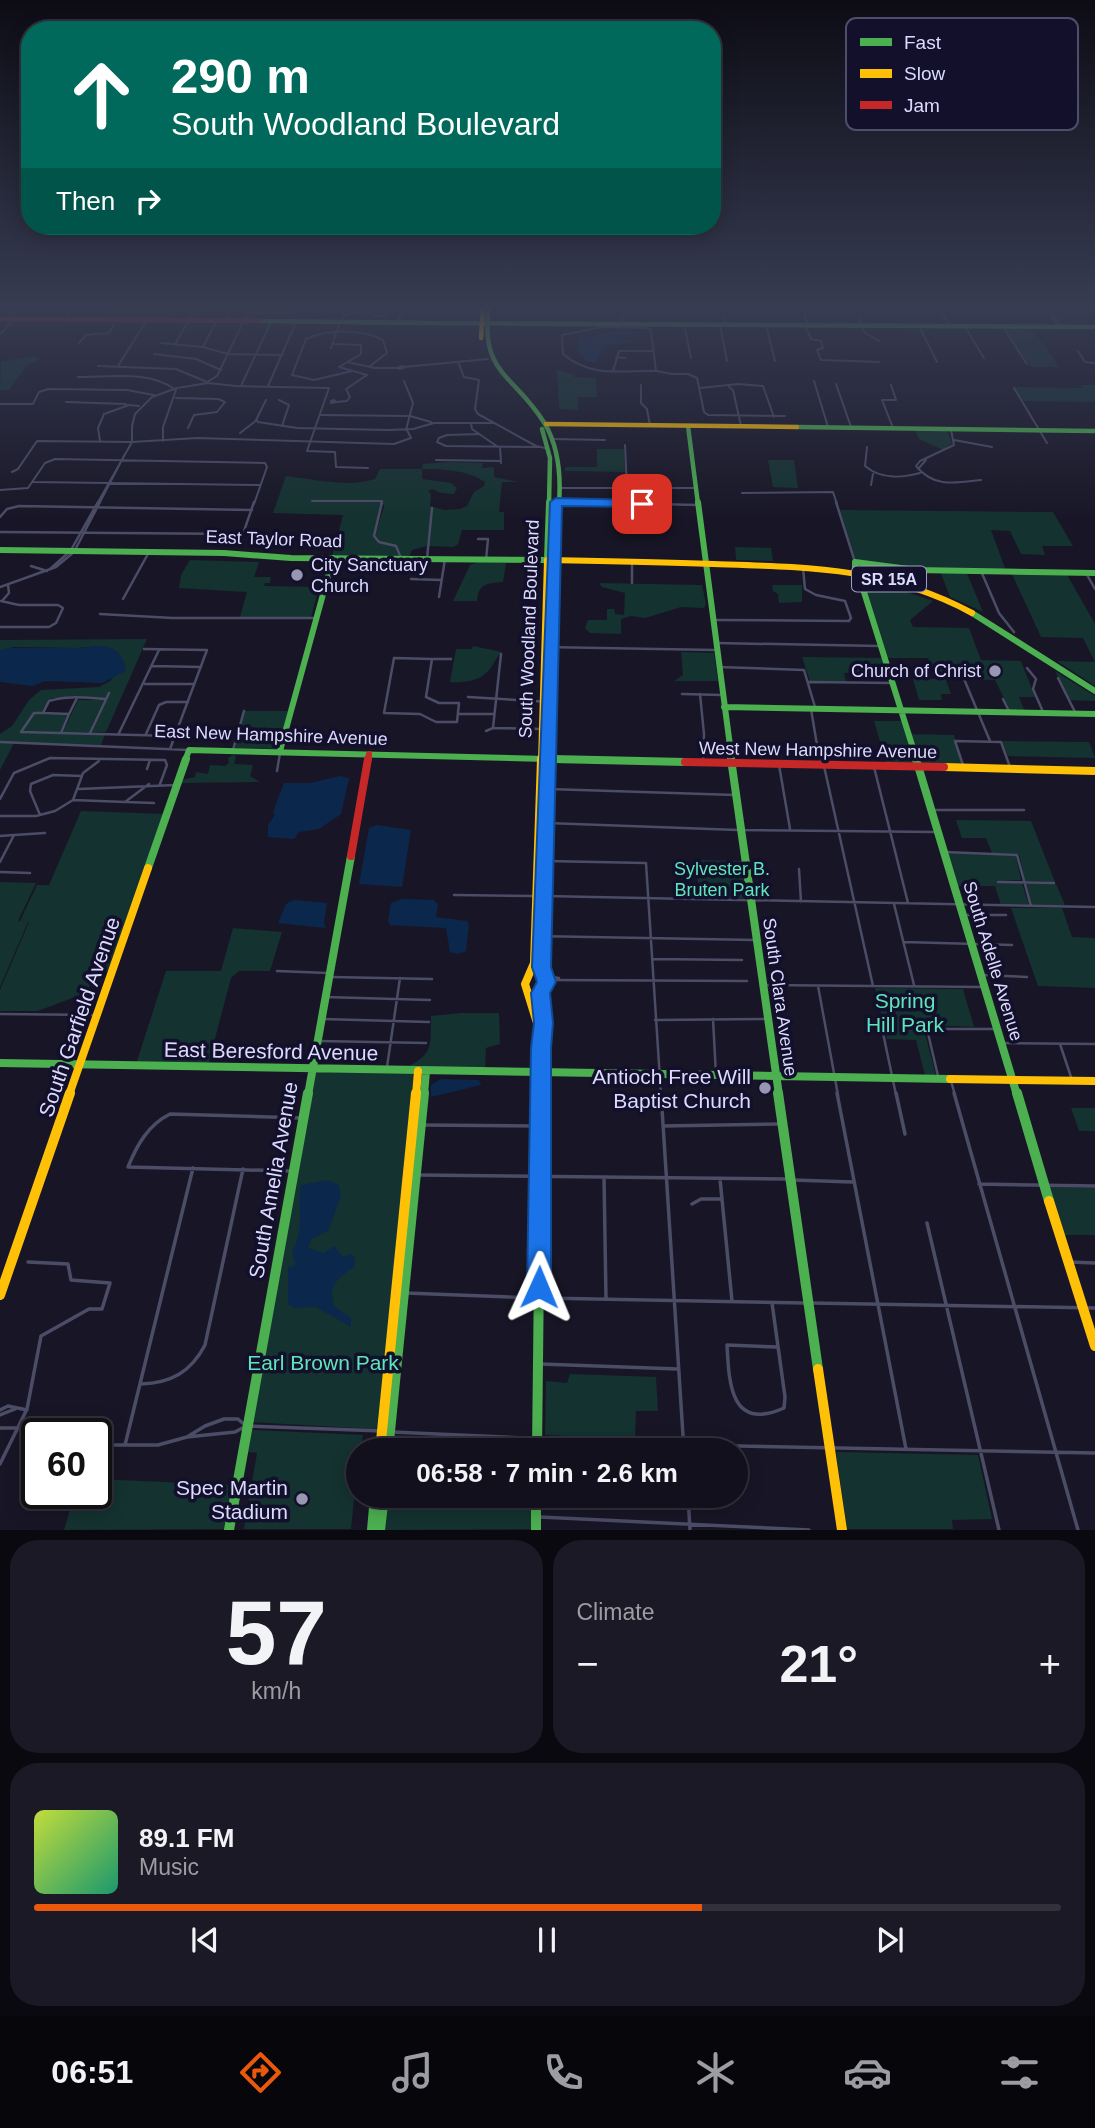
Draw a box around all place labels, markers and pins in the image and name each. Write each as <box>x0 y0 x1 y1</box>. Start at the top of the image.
pin <box>612 474 672 534</box>
place label: City Sanctuary Church <box>311 555 428 596</box>
marker: City Sanctuary Church <box>289 567 305 583</box>
place label: Church of Christ <box>851 661 981 681</box>
marker: Church of Christ <box>987 663 1003 679</box>
place label: Antioch Free Will Baptist Church <box>592 1065 751 1112</box>
marker: Antioch Free Will Baptist Church <box>757 1080 773 1096</box>
place label: Spec Martin Stadium <box>176 1476 288 1523</box>
marker: Spec Martin Stadium <box>294 1491 310 1507</box>

